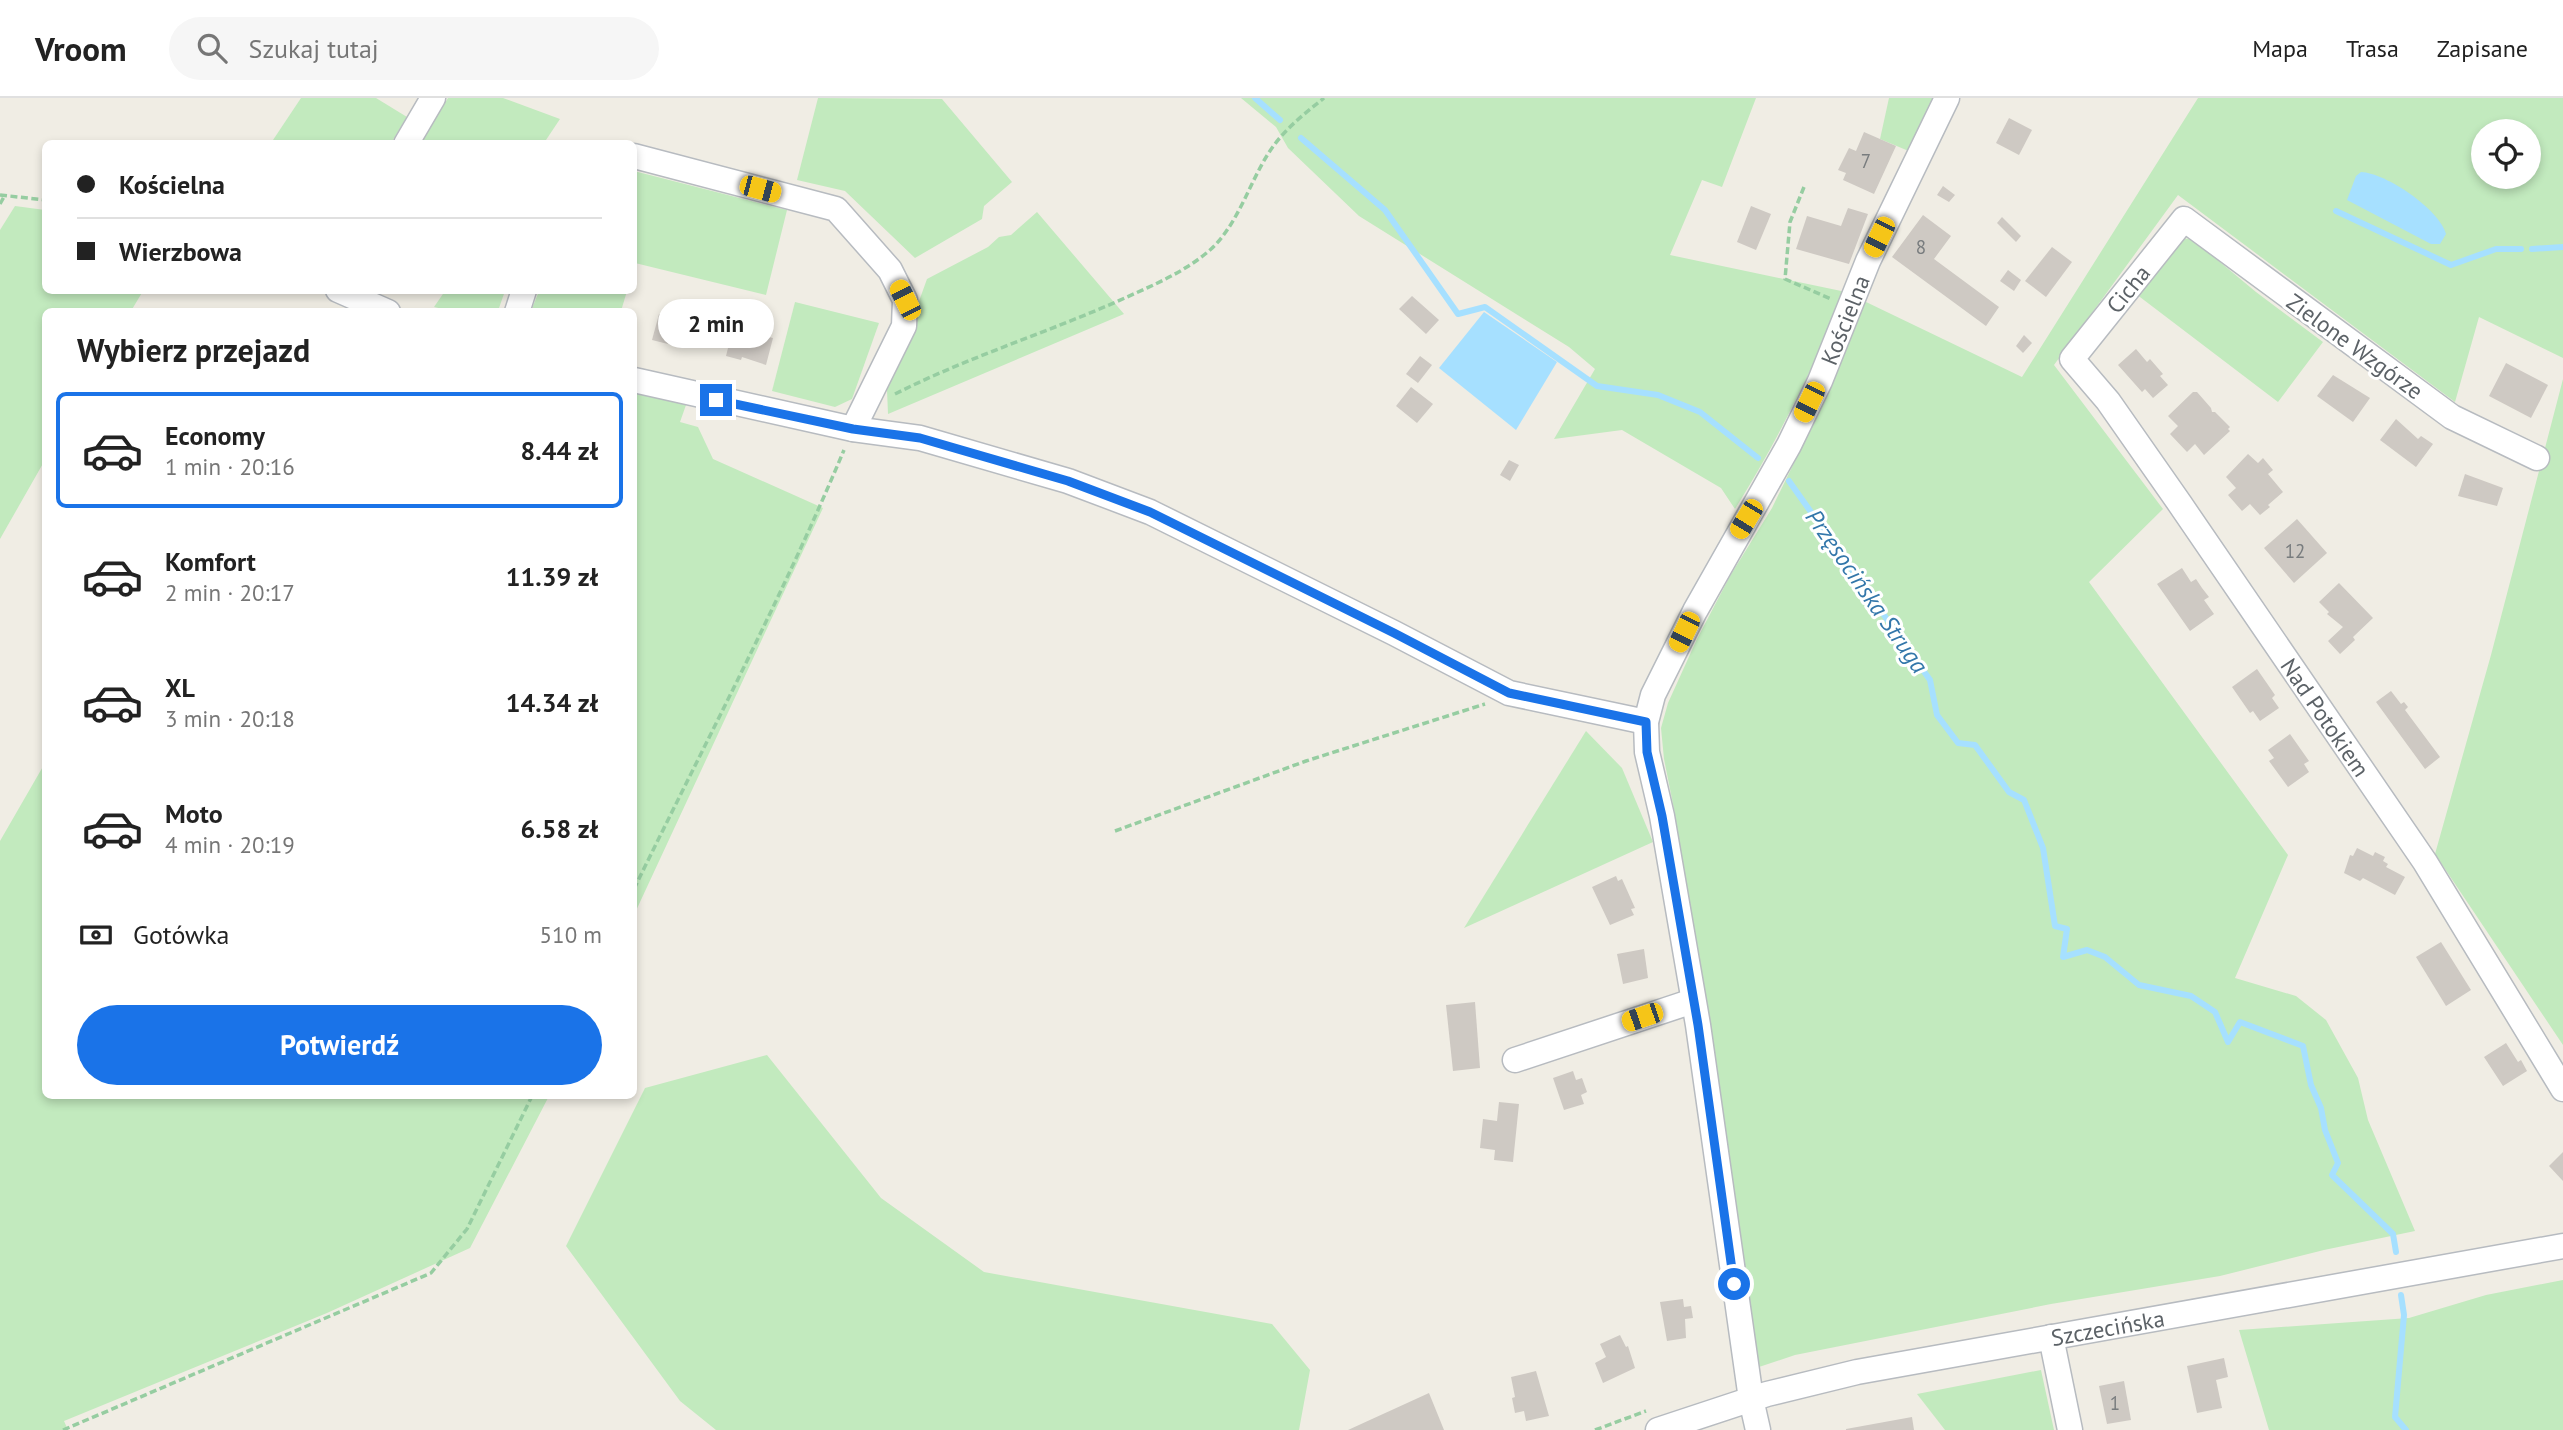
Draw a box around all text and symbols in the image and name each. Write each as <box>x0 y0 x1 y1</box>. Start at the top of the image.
search box <box>169 17 659 80</box>
text: Vroom <box>35 27 127 70</box>
icon: search <box>193 29 231 67</box>
text: Szukaj tutaj <box>249 32 379 65</box>
text: Mapa <box>2252 33 2308 64</box>
text: Trasa <box>2346 33 2399 64</box>
text: Zapisane <box>2437 33 2528 64</box>
map controls <box>2471 119 2541 189</box>
button: locate <box>2471 119 2541 189</box>
house number: 7 <box>1861 149 1871 173</box>
text: Kościelna <box>119 168 225 201</box>
car <box>737 173 784 205</box>
car <box>1861 214 1898 260</box>
text: Wierzbowa <box>119 235 242 268</box>
house number: 8 <box>1916 235 1926 259</box>
street label: Cicha <box>2100 259 2156 319</box>
street label: Kościelna <box>1814 271 1875 369</box>
car <box>887 277 924 323</box>
street label: Zielone Wzgórze <box>2281 287 2429 405</box>
callout: 2 min <box>658 299 774 348</box>
text: 2 min <box>688 309 744 338</box>
text: Wybierz przejazd <box>77 329 310 371</box>
car <box>1791 379 1828 425</box>
route end <box>700 384 732 416</box>
icon: car <box>81 419 144 482</box>
text: Economy <box>165 419 265 452</box>
text: 8.44 zł <box>521 434 598 467</box>
text: 1 min · 20:16 <box>165 452 295 481</box>
car <box>1727 496 1766 542</box>
water label: Przęsocińska Struga <box>1799 503 1935 679</box>
house number: 12 <box>2285 539 2305 563</box>
icon: car <box>81 545 144 608</box>
text: Komfort <box>165 545 256 578</box>
text: 11.39 zł <box>506 560 598 593</box>
text: 2 min · 20:17 <box>165 578 295 607</box>
car <box>1666 609 1703 655</box>
street label: Nad Potokiem <box>2275 652 2377 782</box>
icon: car <box>81 671 144 734</box>
text: XL <box>165 671 195 704</box>
text: 14.34 zł <box>506 686 598 719</box>
text: 3 min · 20:18 <box>165 704 295 733</box>
icon: car <box>81 797 144 860</box>
text: Moto <box>165 797 223 830</box>
text: 6.58 zł <box>521 812 598 845</box>
text: 4 min · 20:19 <box>165 830 295 859</box>
icon: cash <box>77 916 115 954</box>
text: Gotówka <box>133 918 230 951</box>
text: 510 m <box>540 920 602 949</box>
car <box>1619 1000 1666 1034</box>
button: Potwierdź <box>77 1005 602 1085</box>
route start <box>1718 1268 1750 1300</box>
street label: Szczecińska <box>2049 1303 2167 1352</box>
house number: 1 <box>2110 1391 2120 1415</box>

